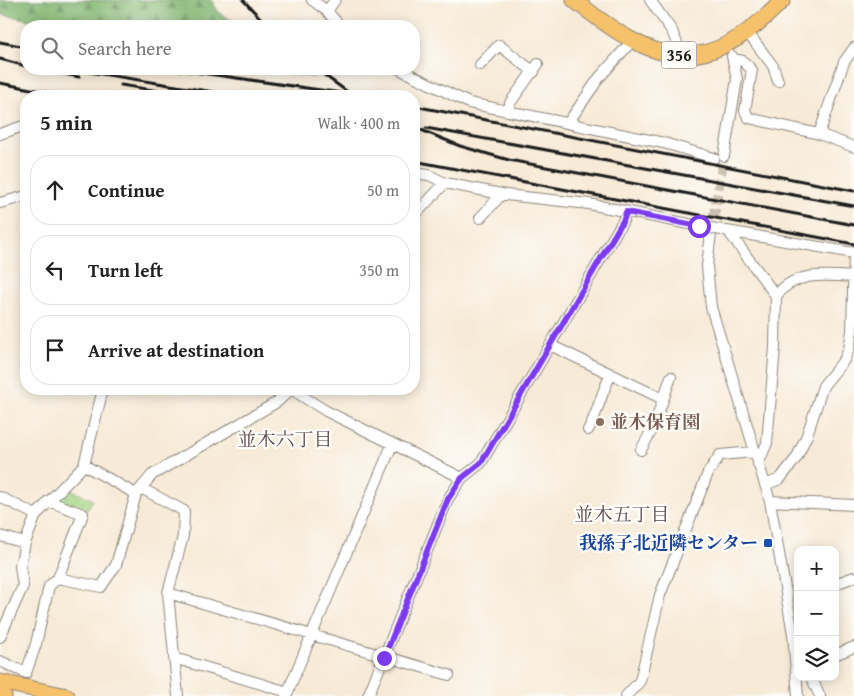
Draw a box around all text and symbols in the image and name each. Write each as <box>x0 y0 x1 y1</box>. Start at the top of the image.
search box <box>20 20 420 75</box>
icon: search <box>38 34 66 62</box>
text: Search here <box>78 34 172 62</box>
road number: 356 <box>662 42 696 68</box>
text: 5 min <box>40 107 92 138</box>
text: Walk · 400 m <box>317 111 400 135</box>
icon: ahead <box>41 176 69 204</box>
text: Continue <box>88 176 165 204</box>
text: 50 m <box>367 178 399 202</box>
route start <box>688 215 711 238</box>
icon: left <box>41 256 69 284</box>
text: Turn left <box>88 256 163 284</box>
text: 350 m <box>359 258 399 282</box>
icon: arrive <box>41 336 69 364</box>
text: Arrive at destination <box>88 336 264 364</box>
place label: 並木保育園 <box>610 408 700 435</box>
marker: 並木保育園 <box>594 416 606 428</box>
district label: 並木六丁目 <box>237 425 333 453</box>
district label: 並木五丁目 <box>574 500 670 528</box>
place label: 我孫子北近隣センター <box>579 529 758 556</box>
marker: 我孫子北近隣センター <box>762 537 774 549</box>
map controls <box>794 546 839 681</box>
button: + <box>794 546 839 591</box>
button: − <box>794 591 839 636</box>
button: layers <box>794 636 839 681</box>
route end <box>373 647 396 670</box>

